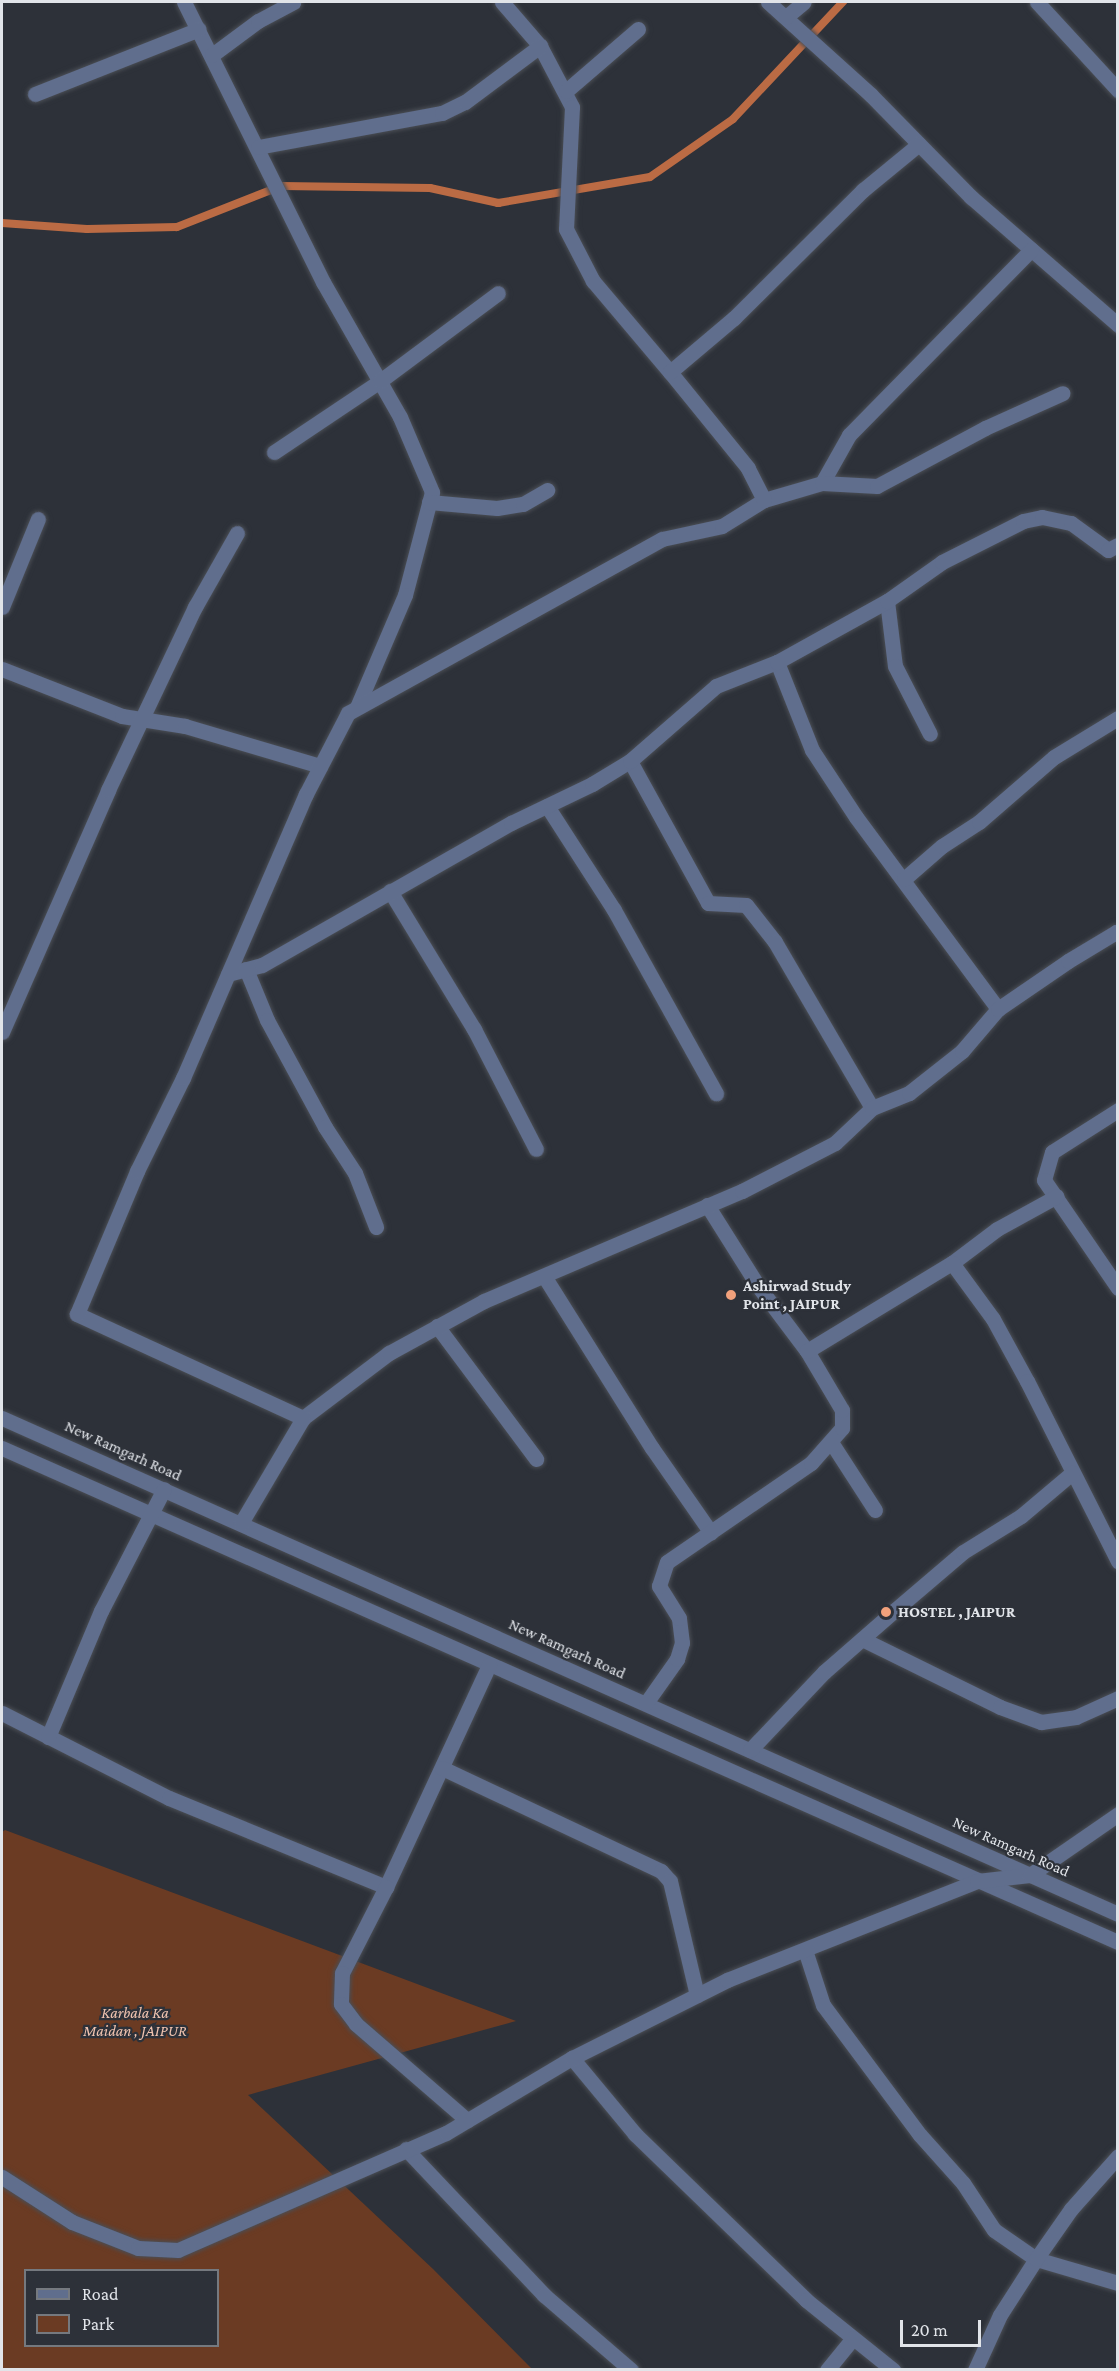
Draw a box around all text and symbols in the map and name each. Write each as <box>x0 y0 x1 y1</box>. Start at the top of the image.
place label: Ashirwad Study Point , JAIPUR <box>743 1276 851 1314</box>
marker: Ashirwad Study Point , JAIPUR <box>724 1288 738 1302</box>
street label: New Ramgarh Road <box>62 1417 184 1485</box>
place label: HOSTEL , JAIPUR <box>898 1602 1016 1622</box>
marker: HOSTEL , JAIPUR <box>879 1605 893 1619</box>
street label: New Ramgarh Road <box>506 1615 628 1683</box>
street label: New Ramgarh Road <box>950 1813 1072 1881</box>
park label: Karbala Ka Maidan , JAIPUR <box>83 2003 187 2041</box>
legend <box>24 2269 219 2347</box>
text: Road <box>82 2284 119 2304</box>
scale bar <box>903 2308 984 2346</box>
text: Park <box>82 2314 114 2334</box>
text: 20 m <box>911 2320 948 2340</box>

